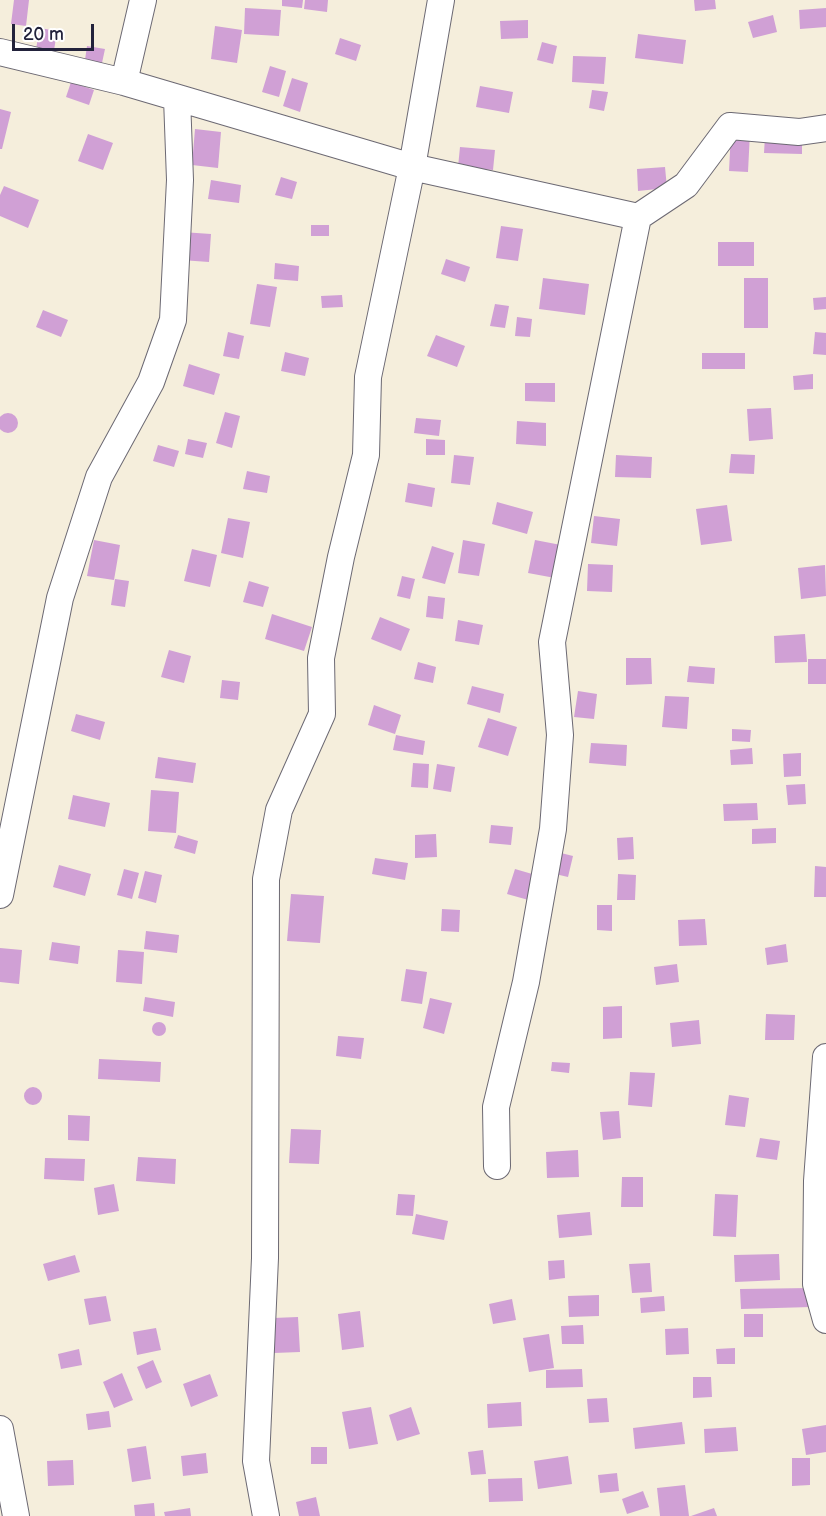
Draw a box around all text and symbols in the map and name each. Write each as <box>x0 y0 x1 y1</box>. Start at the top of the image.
scale bar <box>15 12 98 50</box>
text: 20 m <box>23 24 64 45</box>

